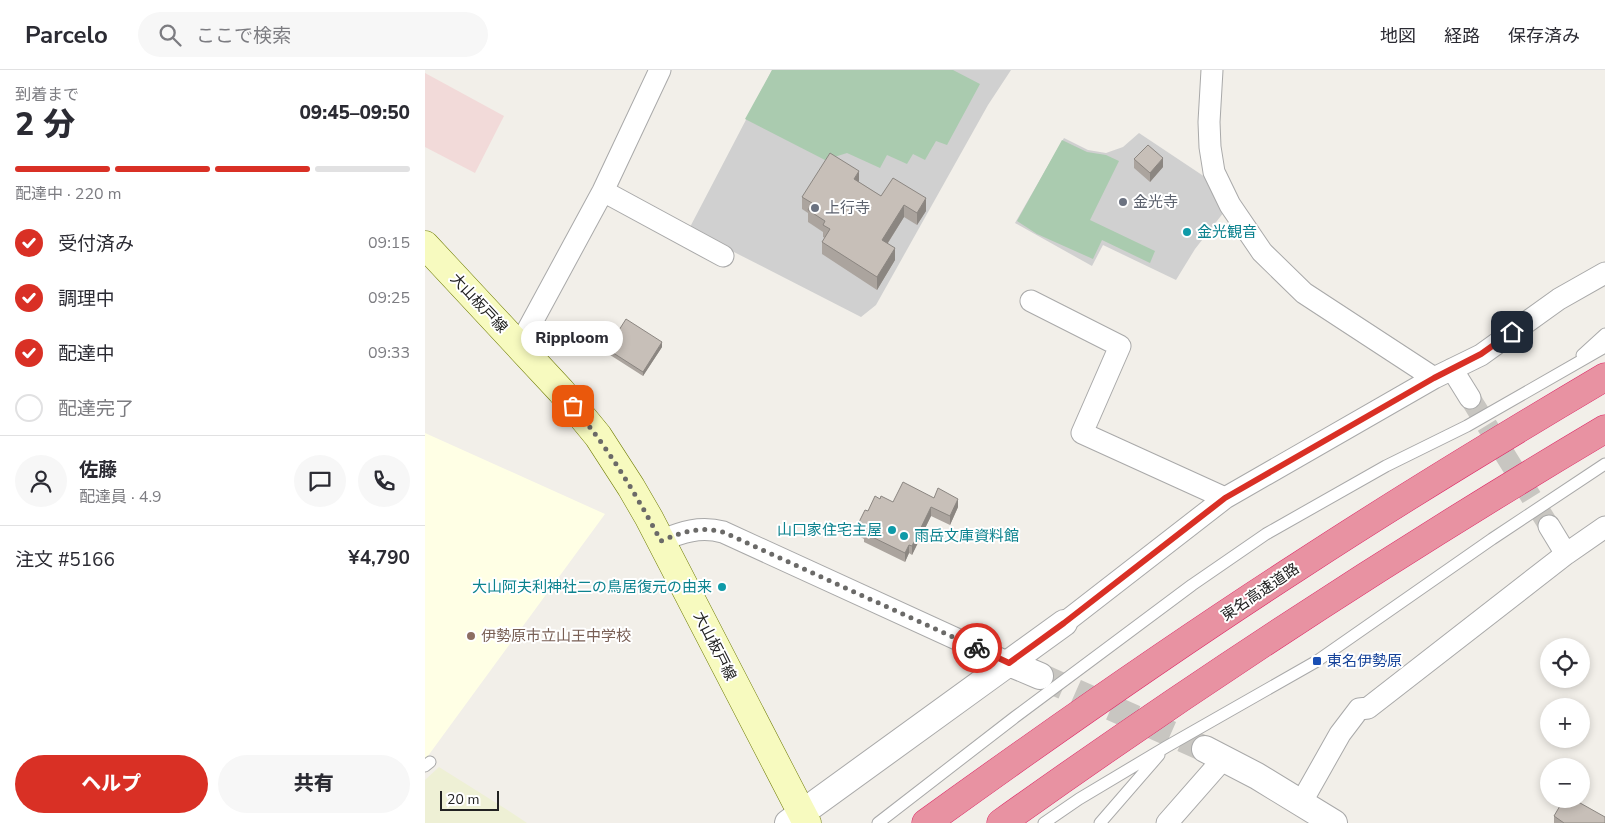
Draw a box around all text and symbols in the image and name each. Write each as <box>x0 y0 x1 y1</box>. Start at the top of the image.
search box <box>138 12 488 57</box>
text: Parcelo <box>25 19 108 51</box>
icon: search <box>156 21 184 49</box>
text: ここで検索 <box>196 23 291 49</box>
text: 地図 <box>1380 24 1416 48</box>
text: 経路 <box>1444 24 1480 48</box>
text: 保存済み <box>1508 24 1580 48</box>
text: 到着まで <box>15 84 79 106</box>
text: 09:45–09:50 <box>299 100 410 126</box>
text: 2 分 <box>15 103 75 146</box>
text: 配達中 · 220 m <box>15 183 121 205</box>
place label: 金光寺 <box>1133 192 1178 212</box>
marker: 金光寺 <box>1117 196 1129 208</box>
place label: 上行寺 <box>825 198 870 218</box>
marker: 上行寺 <box>809 202 821 214</box>
place label: 金光観音 <box>1197 222 1257 242</box>
marker: 金光観音 <box>1181 226 1193 238</box>
icon: check <box>15 229 43 257</box>
text: 受付済み <box>58 231 134 257</box>
text: 09:15 <box>368 232 410 254</box>
street label: 大山板戸線 <box>446 269 512 337</box>
icon: check <box>15 284 43 312</box>
text: 調理中 <box>58 286 115 312</box>
text: 09:25 <box>368 287 410 309</box>
pin <box>1491 311 1533 353</box>
icon: home <box>1498 318 1526 346</box>
callout: Ripploom <box>522 321 624 356</box>
text: Ripploom <box>535 327 609 349</box>
icon: check <box>15 339 43 367</box>
text: 配達中 <box>58 341 115 367</box>
text: 09:33 <box>368 342 410 364</box>
pin <box>552 385 594 427</box>
icon: bag <box>559 392 587 420</box>
text: 配達完了 <box>58 396 134 422</box>
button: person <box>15 455 67 507</box>
button: chat <box>294 455 346 507</box>
button: phone <box>358 455 410 507</box>
text: 佐藤 <box>79 457 117 483</box>
text: 配達員 · 4.9 <box>79 486 162 508</box>
place label: 山口家住宅主屋 <box>777 520 882 540</box>
marker: 山口家住宅主屋 <box>886 524 898 536</box>
place label: 雨岳文庫資料館 <box>914 526 1019 546</box>
marker: 雨岳文庫資料館 <box>898 530 910 542</box>
text: ¥4,790 <box>348 545 410 571</box>
text: 注文 #5166 <box>15 547 115 573</box>
street label: 東名高速道路 <box>1217 559 1303 625</box>
place label: 大山阿夫利神社二の鳥居復元の由来 <box>472 577 712 597</box>
marker: 大山阿夫利神社二の鳥居復元の由来 <box>716 581 728 593</box>
street label: 大山板戸線 <box>689 608 741 684</box>
courier <box>952 623 1002 673</box>
place label: 伊勢原市立山王中学校 <box>481 626 631 646</box>
marker: 伊勢原市立山王中学校 <box>465 630 477 642</box>
icon: bike <box>963 634 991 662</box>
map controls <box>1540 638 1590 808</box>
button: locate <box>1540 638 1590 688</box>
place label: 東名伊勢原 <box>1327 651 1402 671</box>
marker: 東名伊勢原 <box>1311 655 1323 667</box>
button: + <box>1540 698 1590 748</box>
button: ヘルプ <box>15 755 208 813</box>
button: 共有 <box>218 755 410 813</box>
button: − <box>1540 758 1590 808</box>
scale bar <box>440 788 499 811</box>
text: 20 m <box>447 790 479 809</box>

